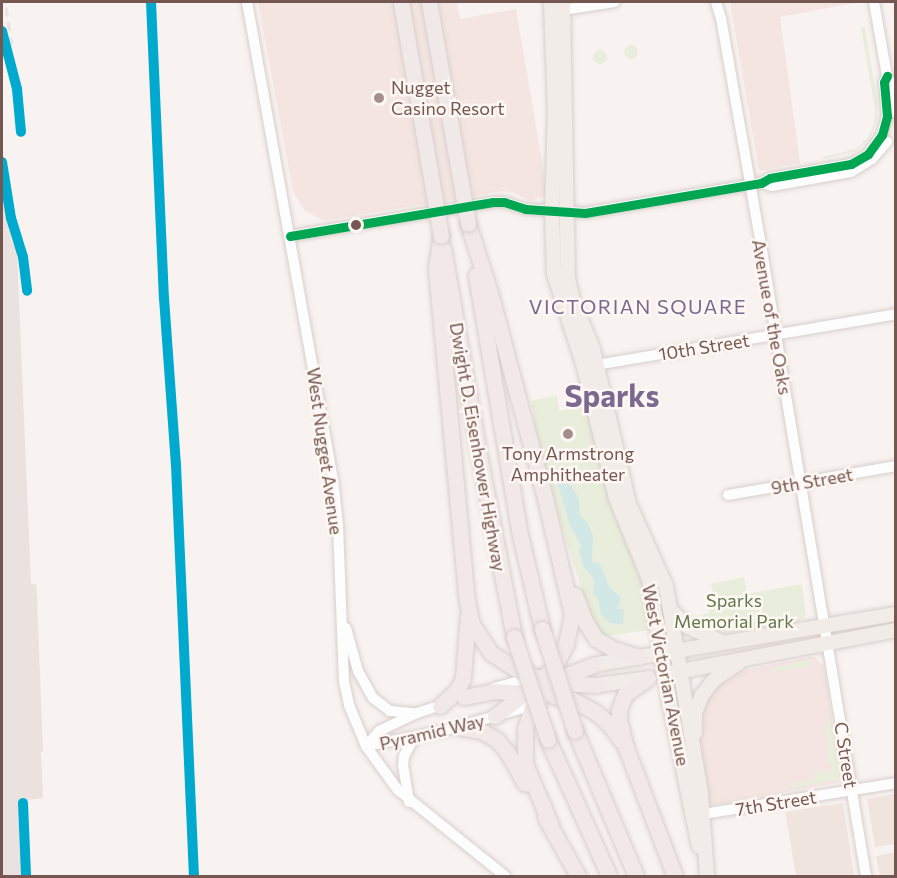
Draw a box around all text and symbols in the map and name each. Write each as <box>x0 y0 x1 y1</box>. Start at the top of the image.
place label: Nugget Casino Resort <box>391 77 505 119</box>
marker: Nugget Casino Resort <box>372 91 386 105</box>
unlabelled marker <box>350 219 362 231</box>
street label: Avenue of the Oaks <box>748 238 796 396</box>
district label: VICTORIAN SQUARE <box>529 294 747 318</box>
street label: Dwight D. Eisenhower Highway <box>445 321 511 573</box>
street label: 10th Street <box>657 329 751 365</box>
street label: West Nugget Avenue <box>303 366 347 536</box>
district label: Sparks <box>564 377 660 413</box>
marker: Tony Armstrong Amphitheater <box>561 427 575 441</box>
place label: Tony Armstrong Amphitheater <box>502 443 634 486</box>
street label: 9th Street <box>769 463 855 499</box>
street label: West Victorian Avenue <box>638 582 694 768</box>
park label: Sparks Memorial Park <box>674 590 794 632</box>
street label: Pyramid Way <box>377 709 487 755</box>
street label: C Street <box>830 720 862 790</box>
street label: 7th Street <box>734 786 818 820</box>

